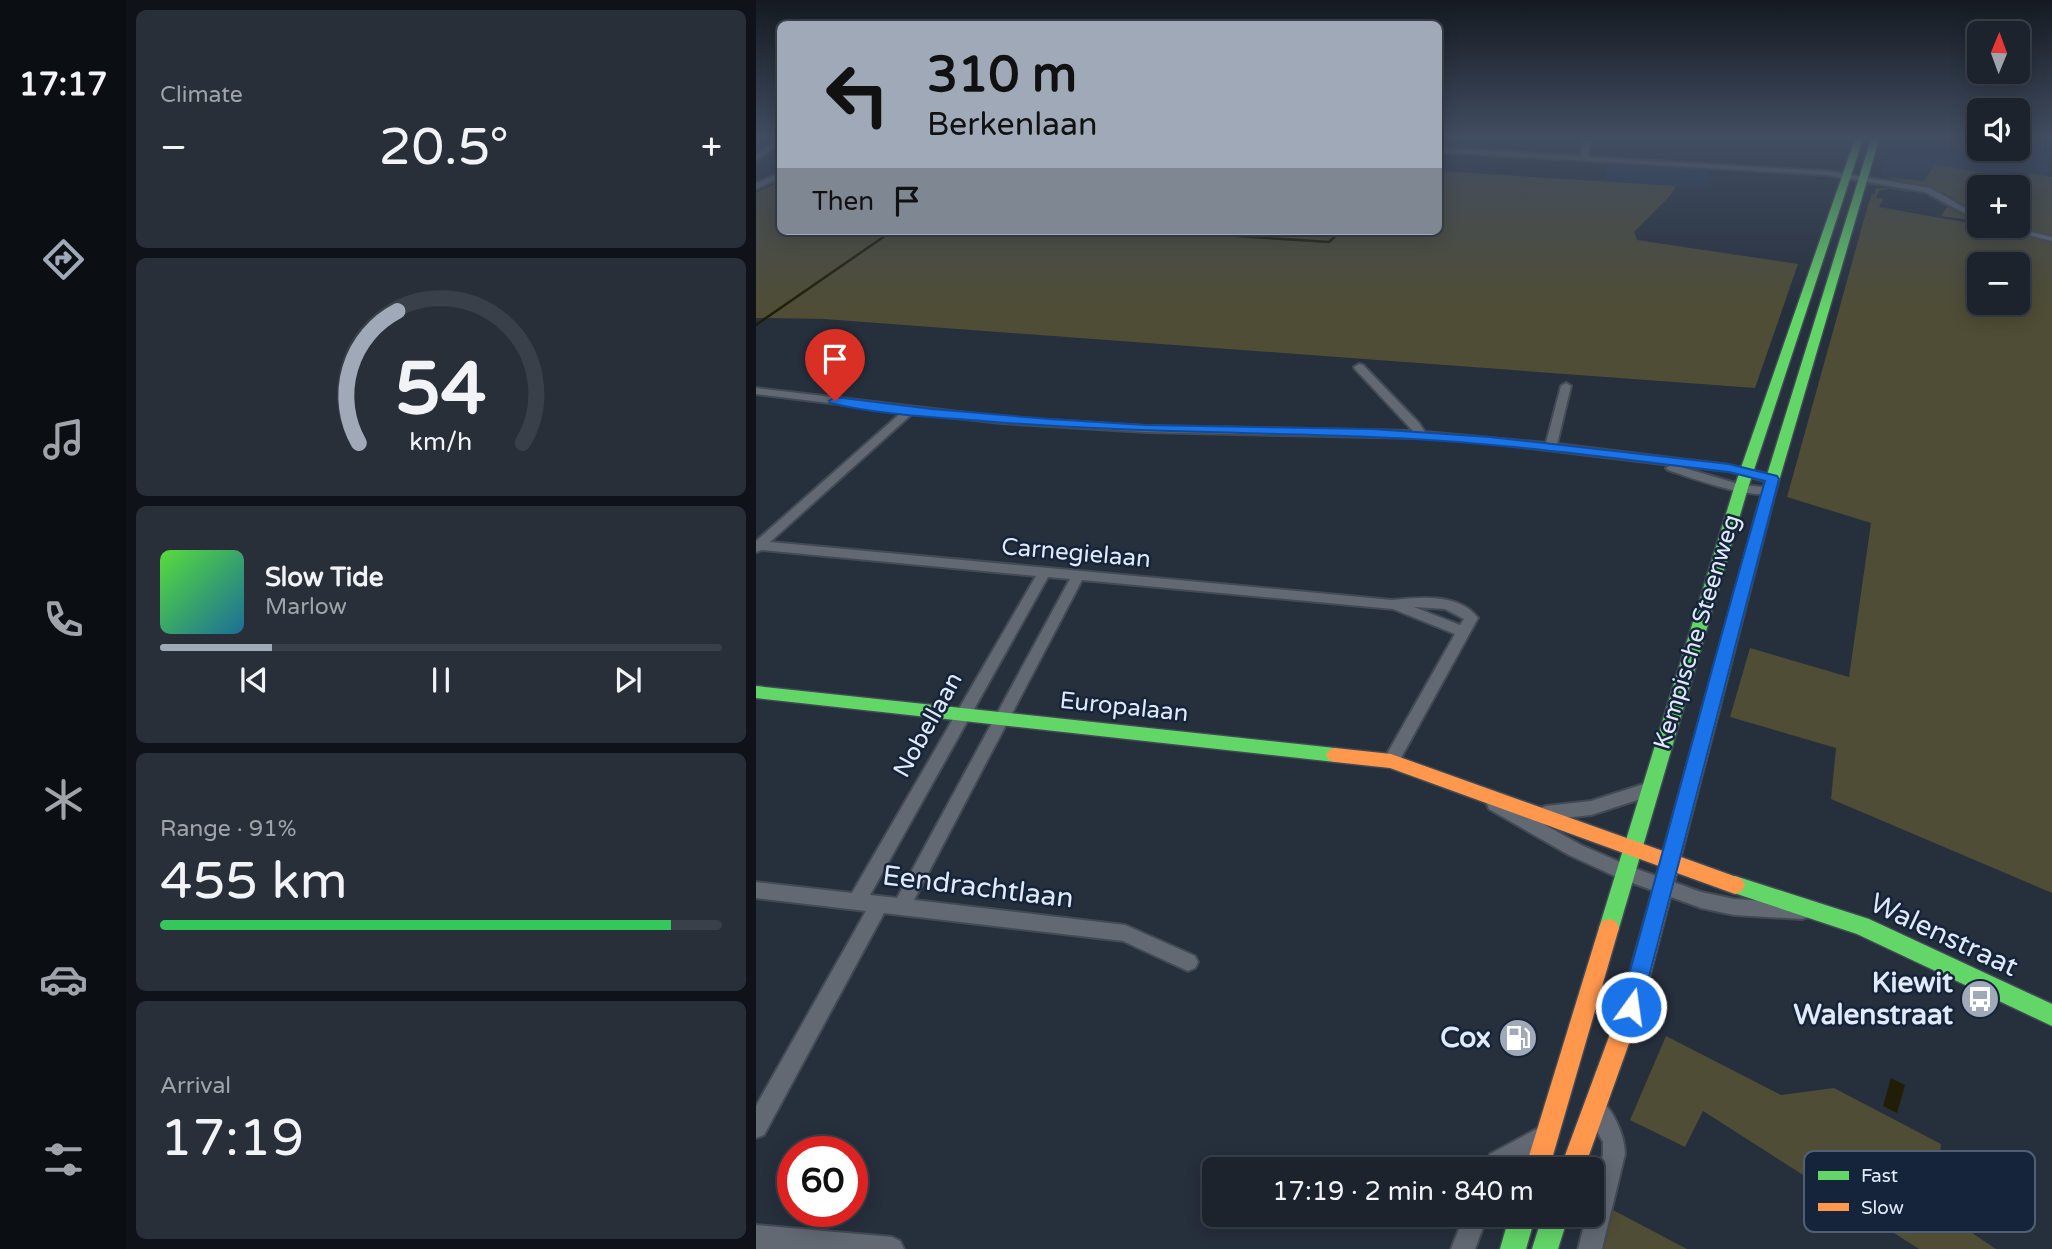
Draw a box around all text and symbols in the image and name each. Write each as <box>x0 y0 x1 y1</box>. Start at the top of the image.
north arrow <box>1967 21 2030 84</box>
map controls <box>1967 21 2030 315</box>
text: 310 m <box>927 46 1077 105</box>
icon: left <box>812 49 903 140</box>
text: 17:17 <box>19 66 107 104</box>
text: Climate <box>160 81 243 109</box>
button: sound <box>1967 98 2030 161</box>
text: Berkenlaan <box>927 106 1098 144</box>
text: 20.5° <box>379 116 509 179</box>
text: − <box>160 125 187 171</box>
text: + <box>701 125 722 171</box>
button: + <box>1967 175 2030 238</box>
icon: arrive <box>888 182 926 220</box>
text: Then <box>812 186 874 217</box>
icon: directions <box>39 235 88 284</box>
button: − <box>1967 252 2030 315</box>
pin <box>805 329 865 401</box>
icon: arrive <box>816 340 854 378</box>
text: 54 <box>395 346 487 434</box>
icon: music <box>39 415 88 464</box>
text: km/h <box>410 426 472 456</box>
street label: Kempische Steenweg <box>1647 511 1747 753</box>
street label: Carnegielaan <box>1000 532 1152 574</box>
text: Slow Tide <box>265 562 383 593</box>
text: Marlow <box>265 593 347 621</box>
icon: phone <box>39 595 88 644</box>
icon: previous <box>235 661 273 699</box>
icon: pause <box>422 661 460 699</box>
icon: next <box>609 661 647 699</box>
street label: Nobellaan <box>887 667 969 783</box>
street label: Europalaan <box>1058 686 1190 728</box>
icon: climate <box>39 775 88 824</box>
text: Range · 91% <box>160 815 296 843</box>
text: 455 km <box>160 850 348 913</box>
street label: Eendrachtlaan <box>880 858 1076 916</box>
street label: Walenstraat <box>1865 886 2024 984</box>
icon: car <box>39 955 88 1004</box>
place label: Kiewit Walenstraat <box>1794 966 1953 1032</box>
position arrow <box>1594 970 1668 1044</box>
bus stop icon: Kiewit Walenstraat <box>1959 978 2001 1020</box>
fuel station icon: Cox <box>1497 1017 1539 1059</box>
place label: Cox <box>1440 1021 1491 1055</box>
text: Arrival <box>160 1072 231 1100</box>
text: 17:19 <box>160 1107 304 1170</box>
icon: filters <box>39 1135 88 1184</box>
speed limit sign: 60 <box>777 1136 868 1227</box>
legend <box>1804 1151 2035 1232</box>
text: Fast <box>1861 1165 1898 1187</box>
text: 17:19 · 2 min · 840 m <box>1272 1176 1534 1207</box>
text: Slow <box>1861 1197 1904 1219</box>

